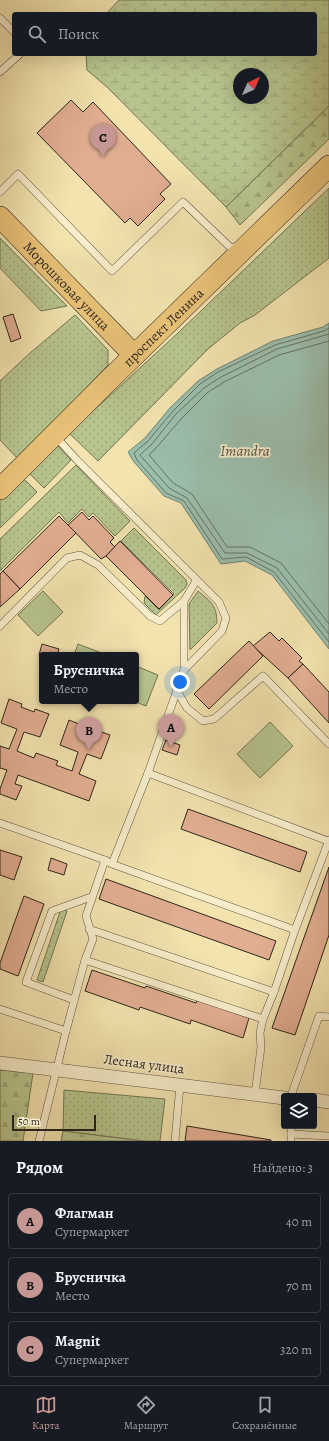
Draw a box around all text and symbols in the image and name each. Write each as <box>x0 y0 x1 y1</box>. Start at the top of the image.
search box <box>12 12 317 56</box>
icon: search <box>26 23 48 45</box>
text: Поиск <box>58 24 99 44</box>
north arrow <box>233 68 269 104</box>
pin: C <box>90 124 116 157</box>
street label: Морошковая улица <box>19 237 115 335</box>
street label: проспект Ленина <box>119 283 208 371</box>
water label: Imandra <box>220 441 270 461</box>
popup <box>39 652 139 704</box>
text: Брусничка <box>54 660 125 680</box>
your location <box>170 672 190 692</box>
text: Место <box>54 680 88 697</box>
pin: A <box>158 714 184 747</box>
pin: B <box>76 717 102 750</box>
street label: Лесная улица <box>103 1050 186 1078</box>
map controls <box>281 1093 317 1129</box>
button: layers <box>281 1093 317 1129</box>
scale bar <box>12 1113 96 1132</box>
text: 50 m <box>18 1114 40 1129</box>
text: Рядом <box>16 1156 63 1179</box>
text: Найдено: 3 <box>252 1159 313 1176</box>
text: Флагман <box>55 1203 114 1223</box>
text: A <box>26 1213 34 1230</box>
text: 40 m <box>286 1213 312 1230</box>
text: Супермаркет <box>55 1223 129 1240</box>
text: Брусничка <box>55 1267 126 1287</box>
text: B <box>26 1277 34 1294</box>
text: 70 m <box>286 1277 312 1294</box>
text: Место <box>55 1287 90 1304</box>
text: Magnit <box>55 1331 100 1351</box>
text: C <box>26 1341 34 1358</box>
text: 320 m <box>280 1341 312 1358</box>
text: Супермаркет <box>55 1351 129 1368</box>
tab: Карта <box>32 1394 60 1433</box>
tab: Маршрут <box>124 1394 168 1433</box>
tab: Сохранённые <box>232 1394 297 1433</box>

